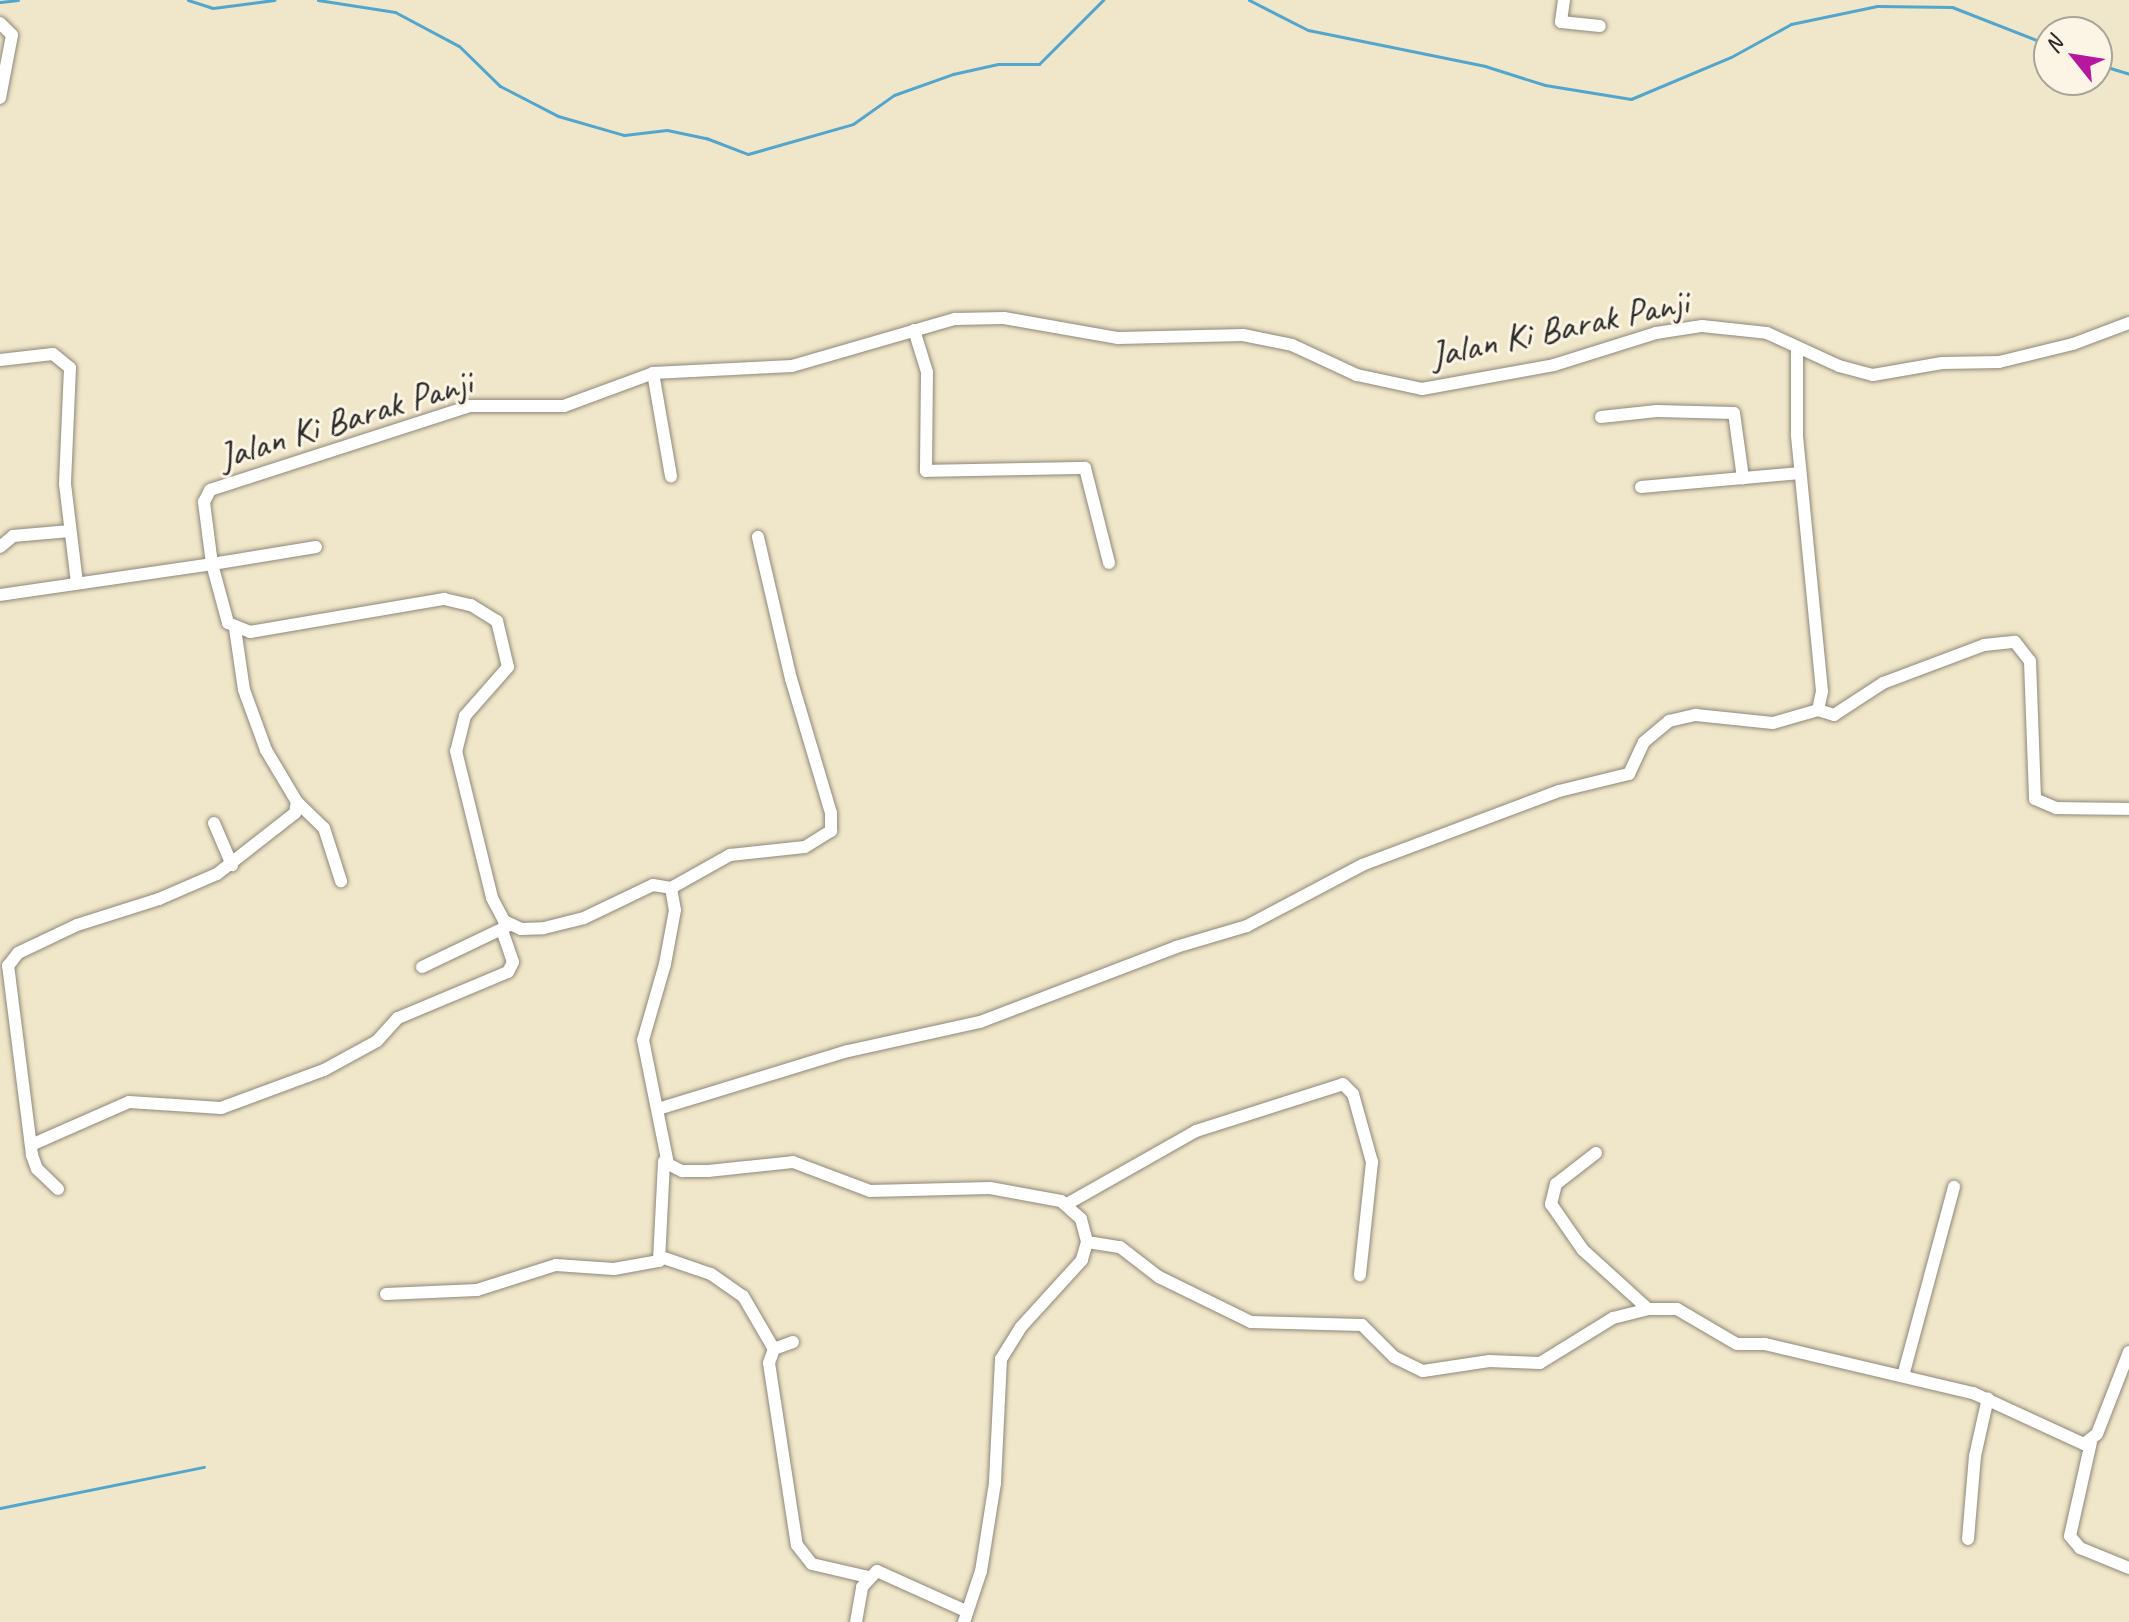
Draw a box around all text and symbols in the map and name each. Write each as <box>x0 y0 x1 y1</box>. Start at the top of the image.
north arrow <box>2033 16 2113 96</box>
text: N <box>2038 32 2069 58</box>
street label: Jalan Ki Barak Panji <box>1425 278 1693 378</box>
street label: Jalan Ki Barak Panji <box>212 359 478 479</box>

